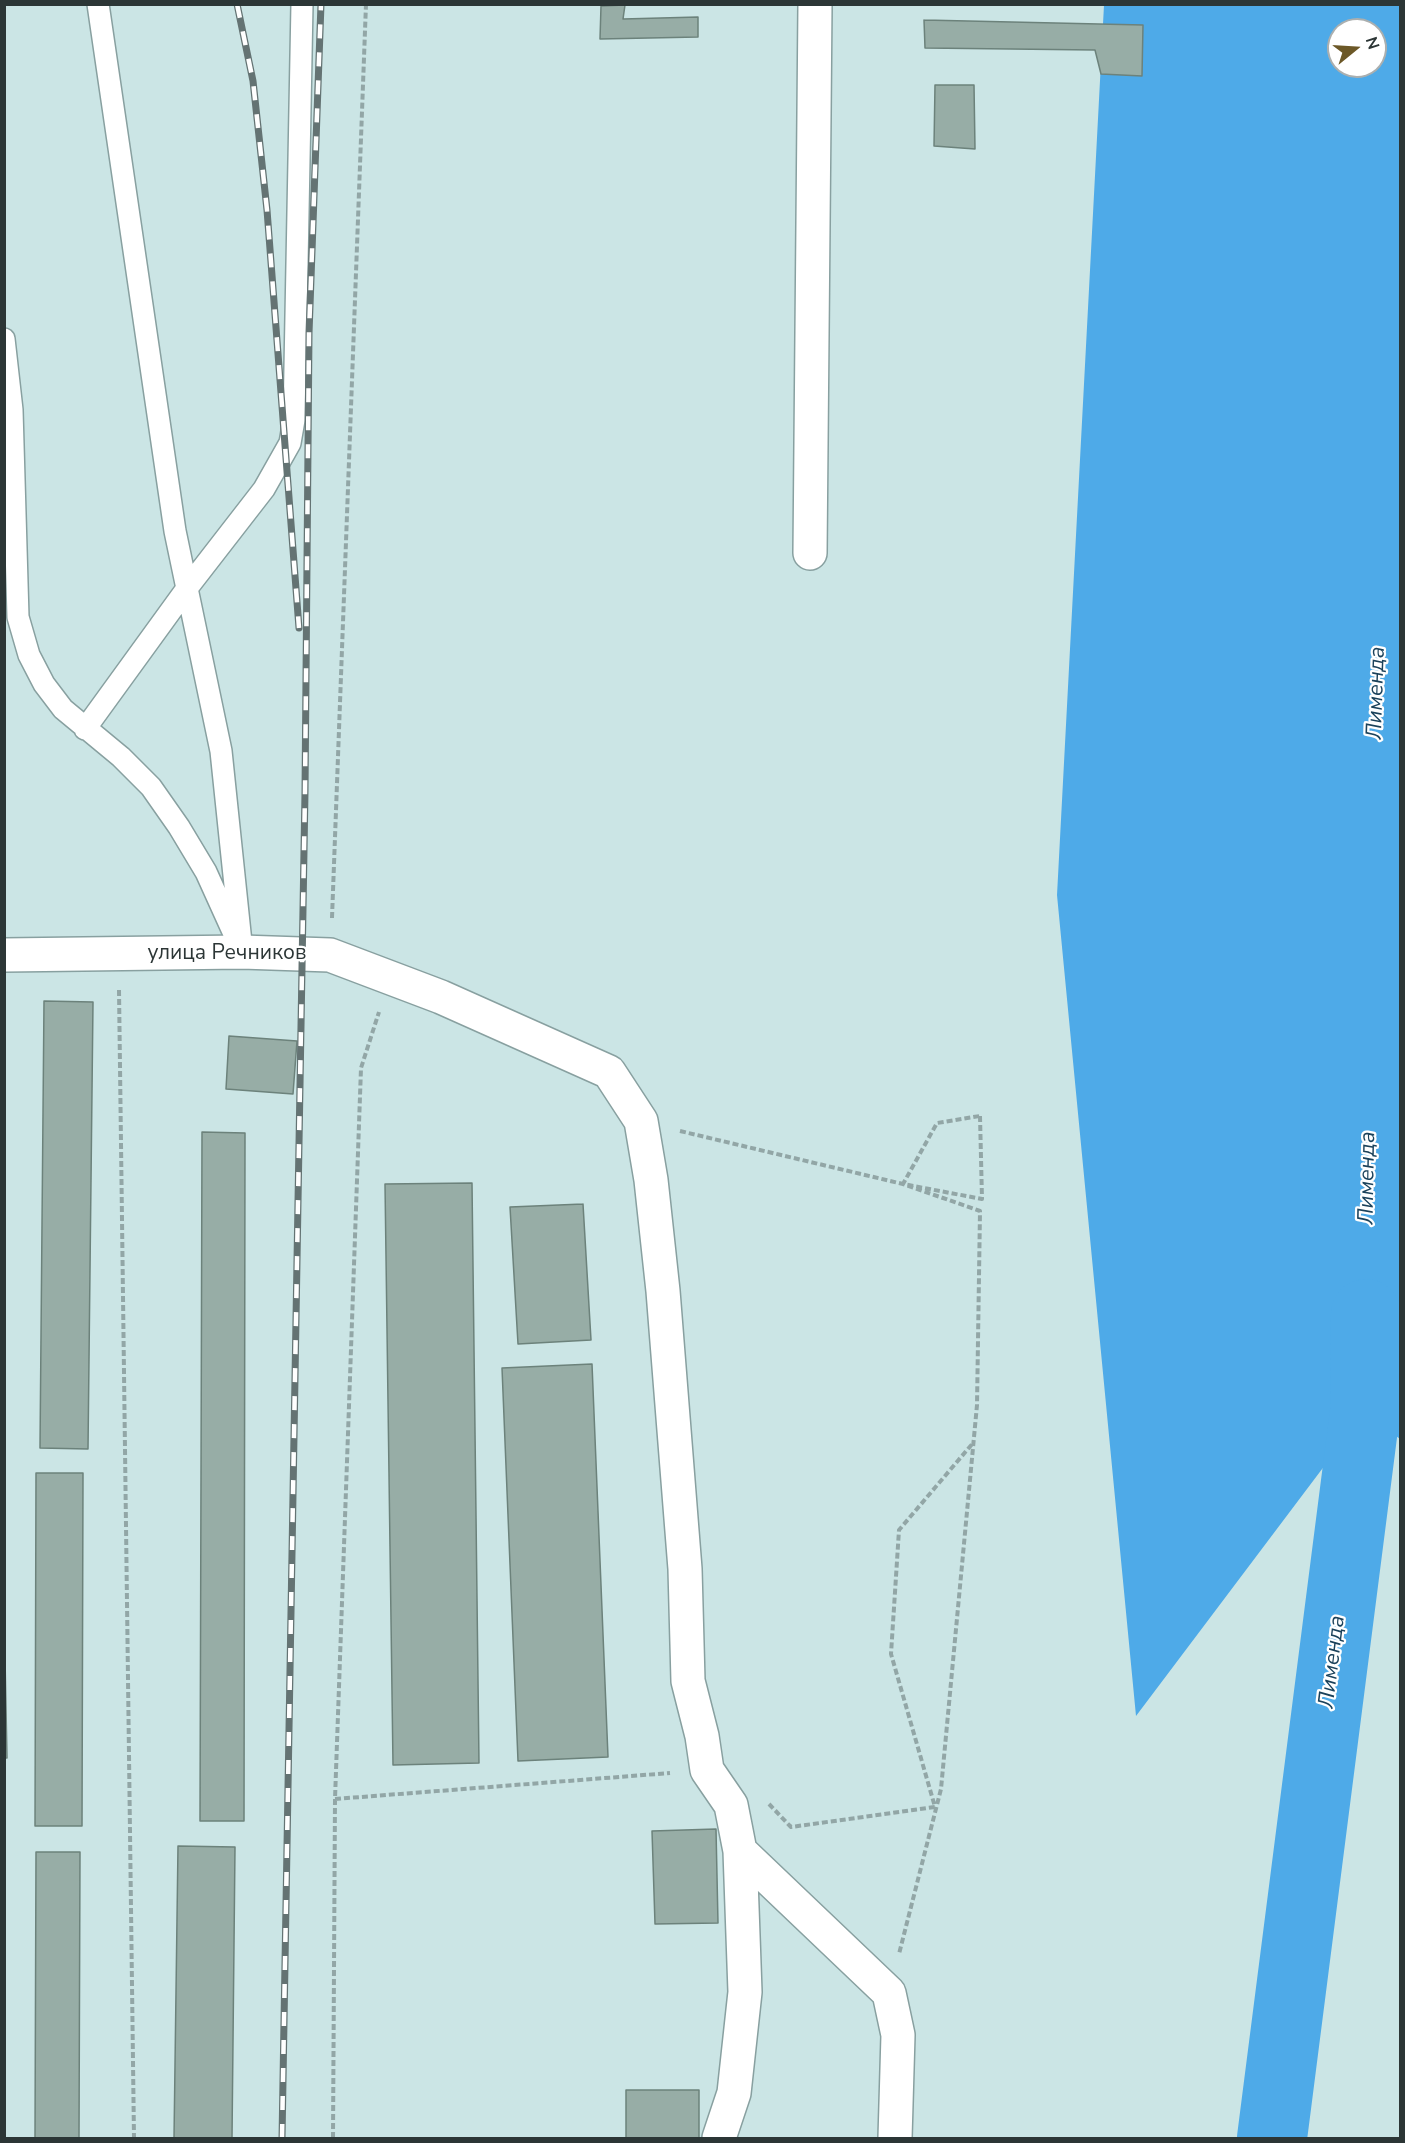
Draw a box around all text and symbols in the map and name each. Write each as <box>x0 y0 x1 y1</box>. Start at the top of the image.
north arrow <box>1327 18 1387 78</box>
text: N <box>1360 34 1385 52</box>
water label: Лименда <box>1362 646 1392 740</box>
street label: улица Речников <box>148 941 306 967</box>
water label: Лименда <box>1354 1131 1382 1225</box>
water label: Лименда <box>1314 1614 1352 1710</box>

